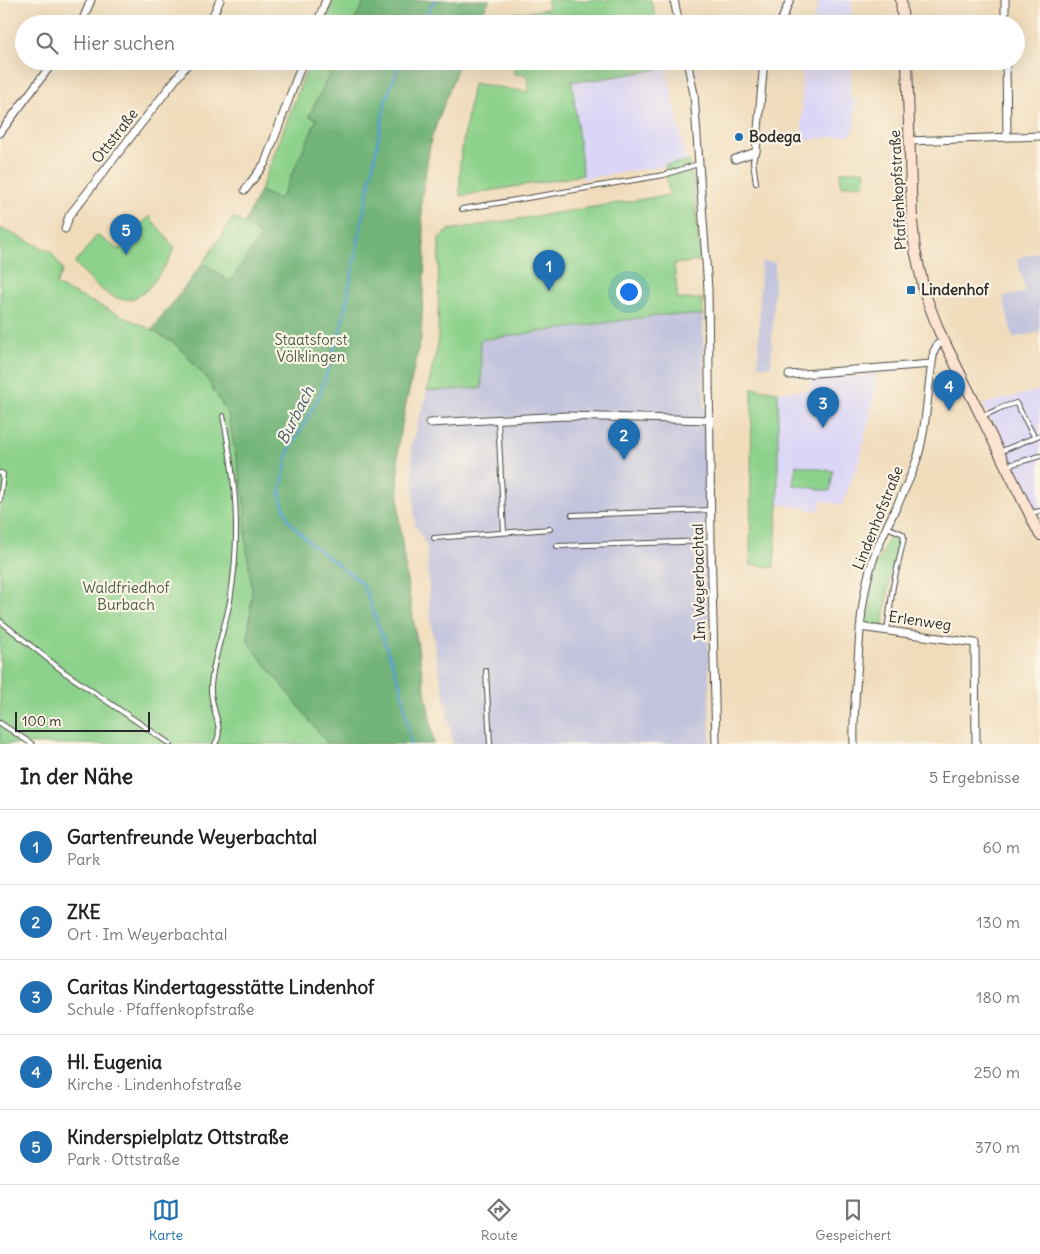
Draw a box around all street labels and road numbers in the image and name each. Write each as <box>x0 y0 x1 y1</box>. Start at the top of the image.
street label: Ottstraße <box>87 104 142 167</box>
street label: Pfaffenkopfstraße <box>885 129 910 251</box>
street label: Lindenhofstraße <box>848 463 907 572</box>
street label: Im Weyerbachtal <box>688 523 709 641</box>
street label: Erlenweg <box>887 607 953 634</box>

